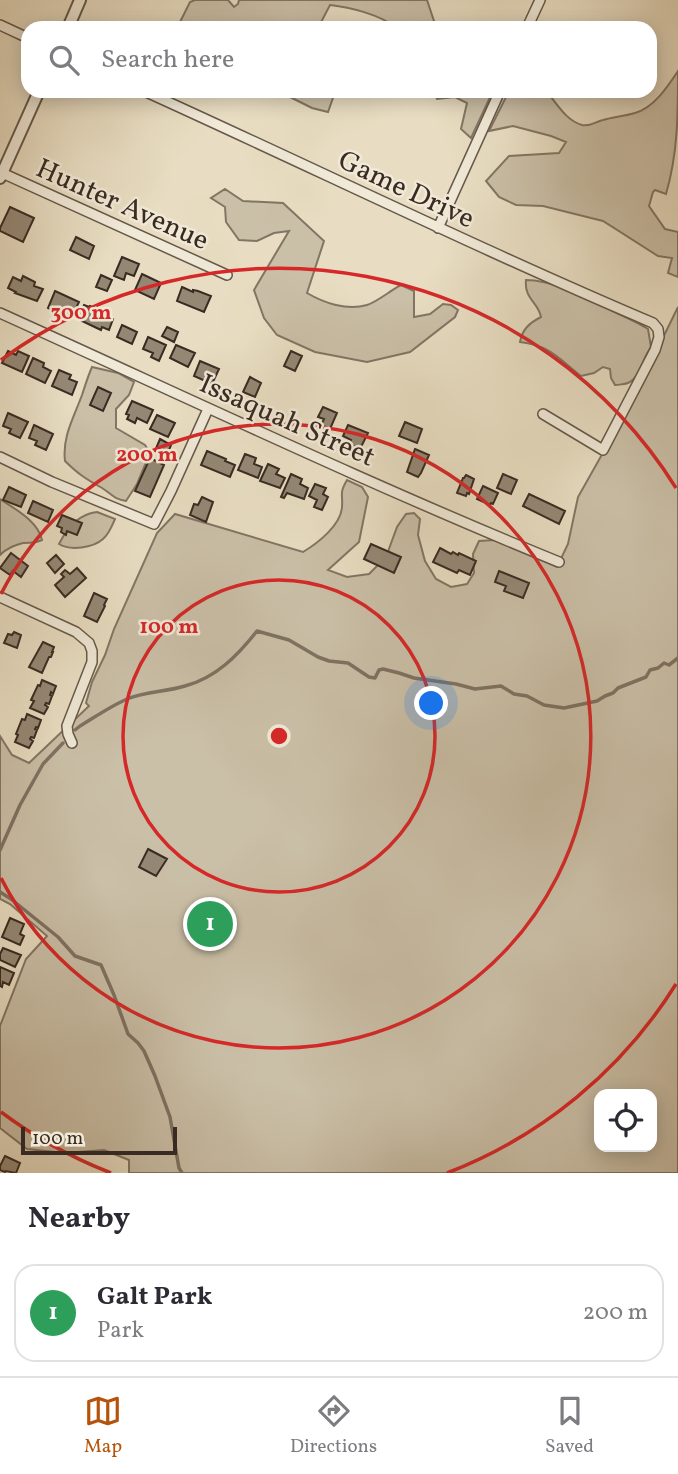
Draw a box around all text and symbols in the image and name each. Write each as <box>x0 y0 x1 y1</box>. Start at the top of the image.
search box <box>21 21 657 98</box>
icon: search <box>45 41 83 79</box>
text: Search here <box>101 42 234 78</box>
street label: Game Drive <box>331 142 481 239</box>
street label: Hunter Avenue <box>29 150 215 261</box>
text: 300 m <box>51 299 111 328</box>
street label: Issaquah Street <box>193 365 381 477</box>
text: 200 m <box>116 441 178 470</box>
text: 100 m <box>139 613 199 642</box>
your location <box>414 686 448 720</box>
centre of rings <box>267 724 291 748</box>
pin: 1 <box>187 898 233 950</box>
map controls <box>594 1089 657 1152</box>
button: locate <box>594 1089 657 1152</box>
scale bar <box>21 1124 177 1156</box>
text: 100 m <box>32 1126 83 1152</box>
text: Nearby <box>28 1198 130 1240</box>
text: Galt Park <box>97 1279 213 1315</box>
text: 1 <box>48 1297 58 1329</box>
text: 200 m <box>583 1297 648 1329</box>
text: Park <box>97 1315 144 1347</box>
tab: Map <box>84 1392 122 1460</box>
tab: Directions <box>290 1392 377 1460</box>
tab: Saved <box>545 1392 594 1460</box>

